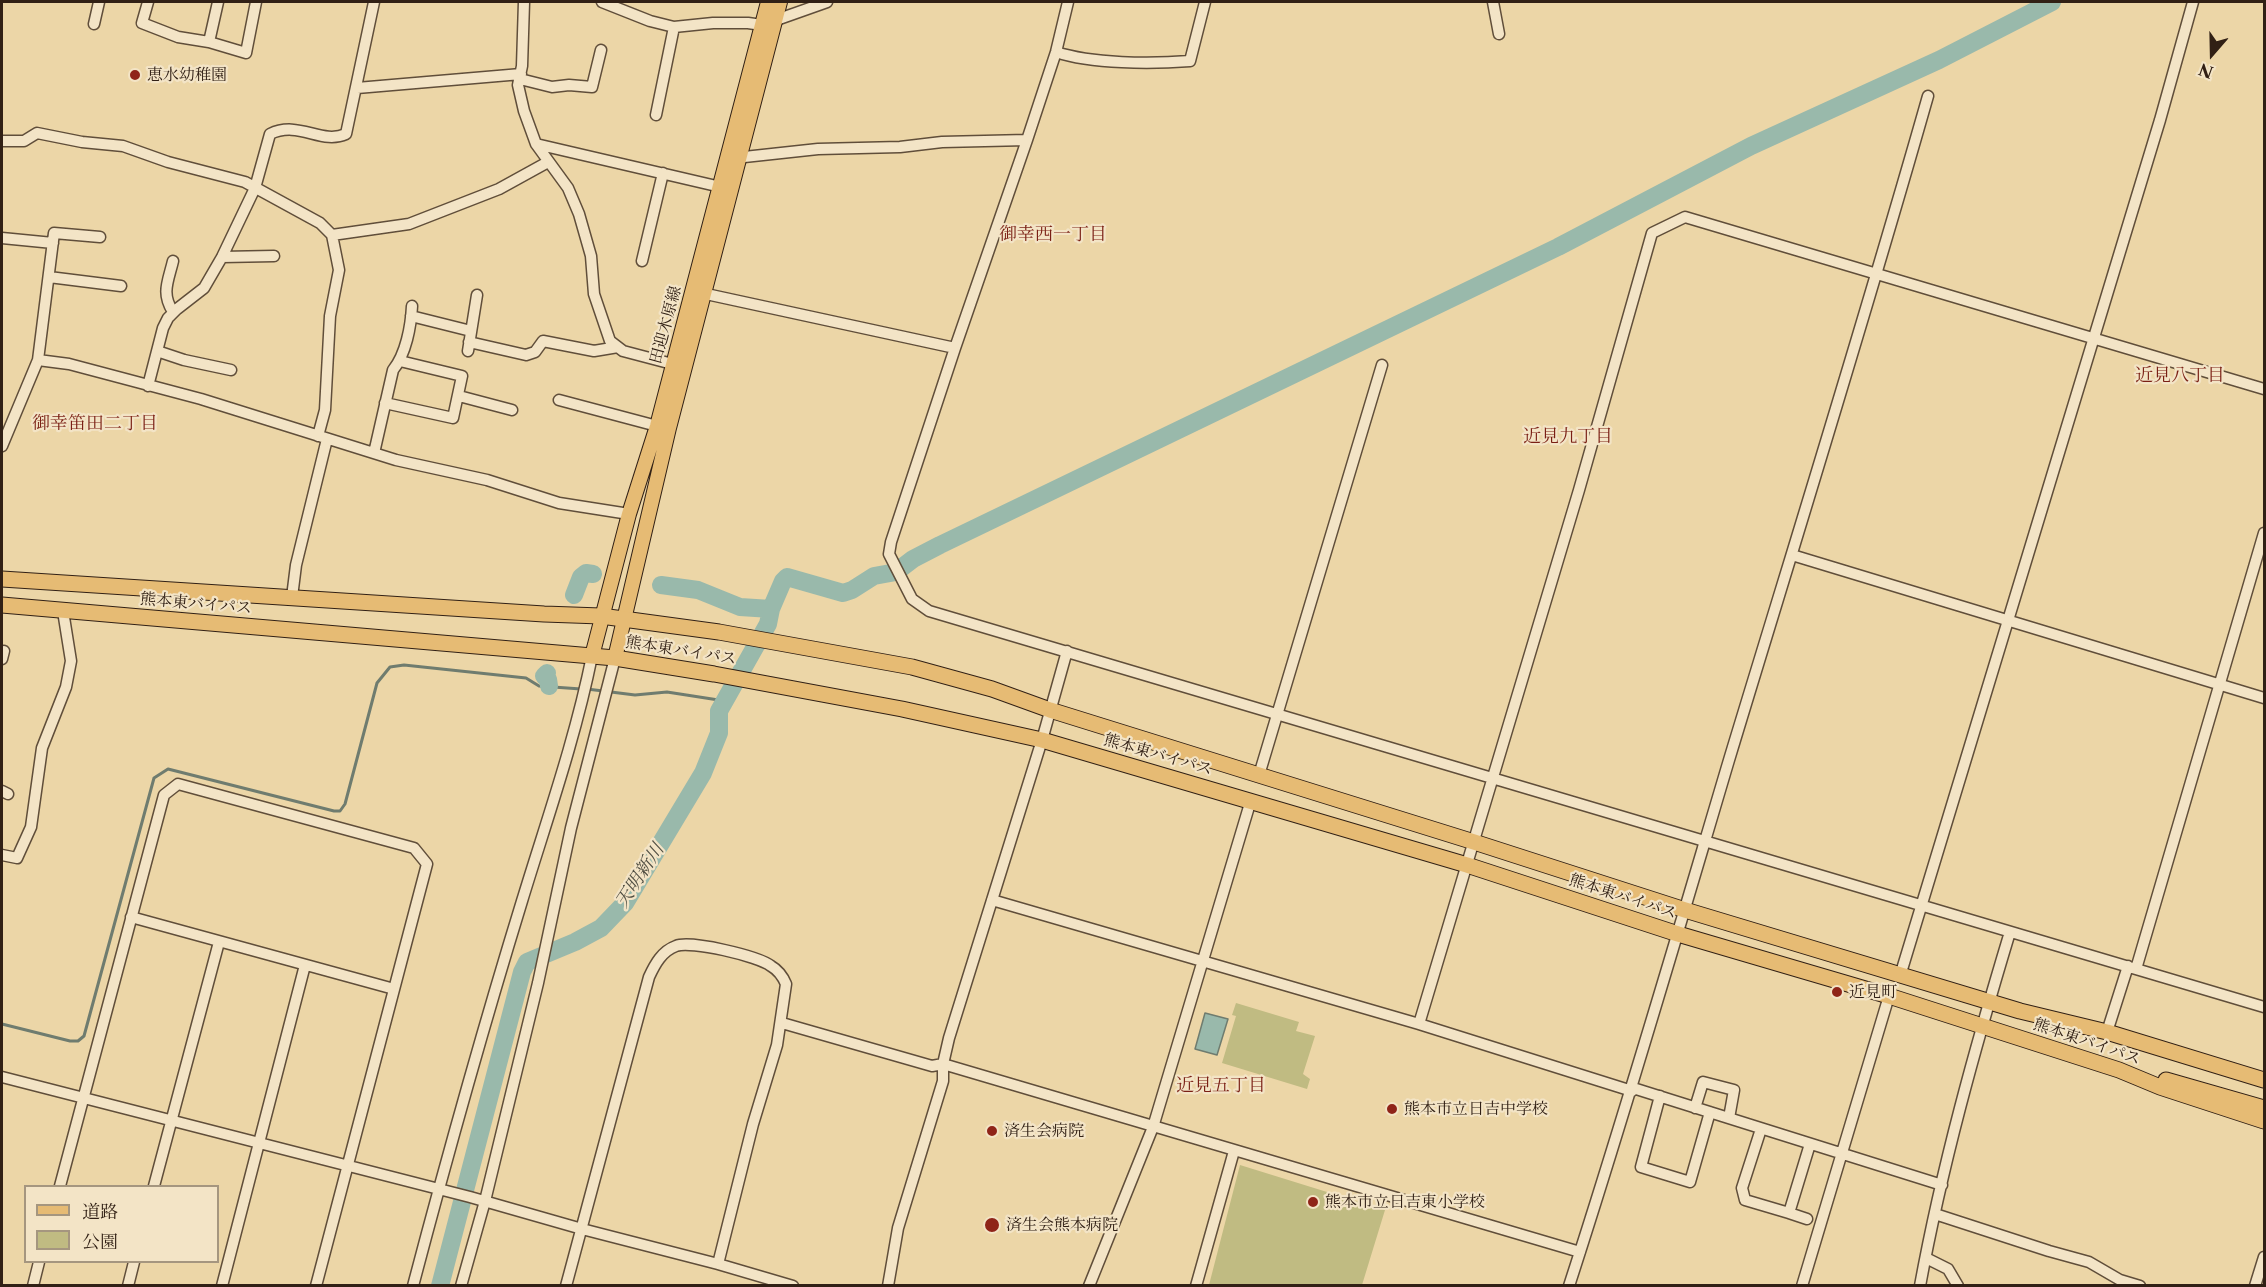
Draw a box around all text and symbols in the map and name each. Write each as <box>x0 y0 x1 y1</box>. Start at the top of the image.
north arrow <box>2182 24 2242 84</box>
text: N <box>2196 59 2216 83</box>
place label: 恵水幼稚園 <box>147 65 227 85</box>
marker: 恵水幼稚園 <box>128 68 142 82</box>
district label: 御幸西一丁目 <box>999 224 1107 246</box>
street label: 田迎木原線 <box>646 284 686 366</box>
district label: 近見八丁目 <box>2135 365 2225 387</box>
district label: 御幸笛田二丁目 <box>32 413 158 435</box>
district label: 近見九丁目 <box>1523 426 1613 448</box>
street label: 熊本東バイパス <box>139 590 253 618</box>
street label: 熊本東バイパス <box>624 633 738 669</box>
street label: 熊本東バイパス <box>1102 730 1214 780</box>
water label: 天明新川 <box>611 840 669 912</box>
street label: 熊本東バイパス <box>1567 871 1679 923</box>
place label: 近見町 <box>1849 982 1897 1002</box>
marker: 近見町 <box>1830 985 1844 999</box>
street label: 熊本東バイパス <box>2031 1015 2143 1069</box>
district label: 近見五丁目 <box>1176 1075 1266 1097</box>
place label: 熊本市立日吉中学校 <box>1404 1099 1548 1119</box>
marker: 熊本市立日吉中学校 <box>1385 1102 1399 1116</box>
place label: 済生会病院 <box>1004 1121 1084 1141</box>
marker: 済生会病院 <box>985 1124 999 1138</box>
legend <box>24 1185 219 1263</box>
place label: 熊本市立日吉東小学校 <box>1325 1192 1485 1212</box>
marker: 熊本市立日吉東小学校 <box>1306 1195 1320 1209</box>
text: 道路 <box>82 1201 118 1223</box>
place label: 済生会熊本病院 <box>1006 1215 1118 1235</box>
marker: 済生会熊本病院 <box>983 1216 1001 1234</box>
text: 公園 <box>82 1231 118 1253</box>

